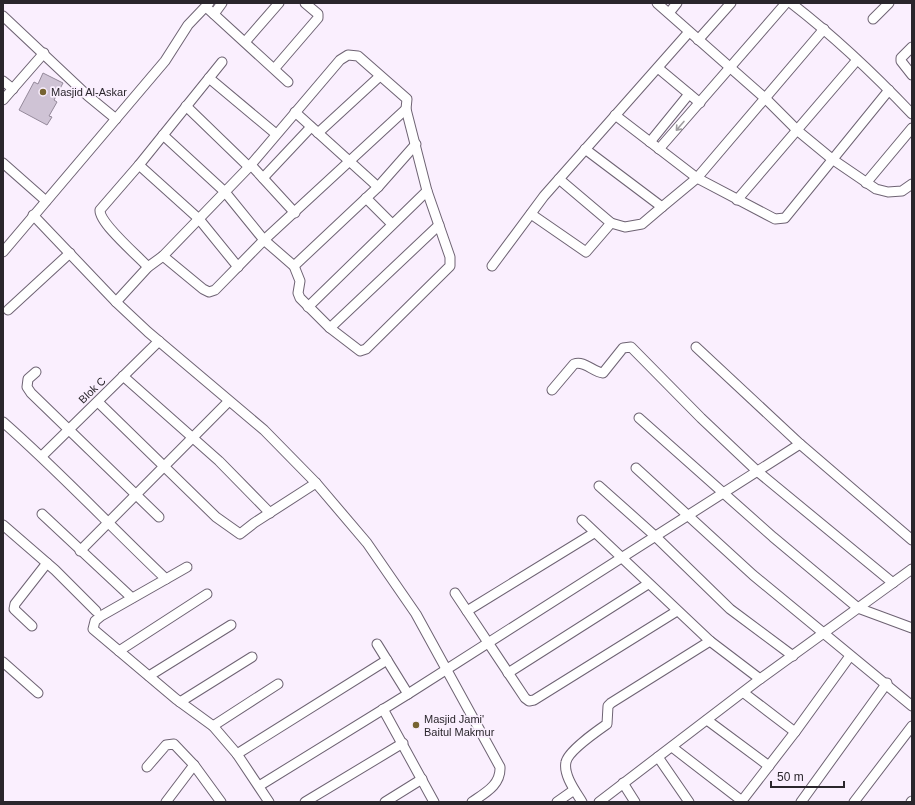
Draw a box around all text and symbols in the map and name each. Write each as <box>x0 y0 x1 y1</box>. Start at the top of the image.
place label: Masjid Al-Askar <box>51 86 127 98</box>
marker: Masjid Al-Askar <box>38 87 48 97</box>
one-way arrow <box>675 121 684 132</box>
street label: Blok C <box>76 374 108 406</box>
place label: Masjid Jami' Baitul Makmur <box>424 713 495 738</box>
marker: Masjid Jami' Baitul Makmur <box>411 720 421 730</box>
scale bar <box>771 763 844 789</box>
text: 50 m <box>777 770 804 784</box>

